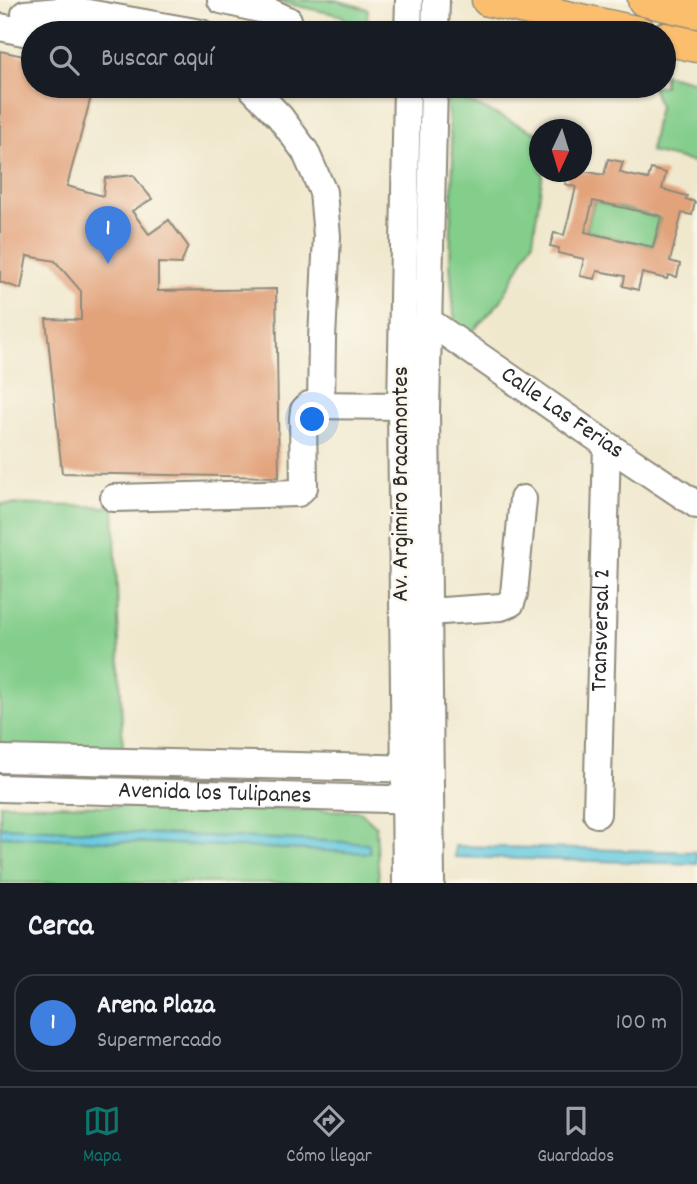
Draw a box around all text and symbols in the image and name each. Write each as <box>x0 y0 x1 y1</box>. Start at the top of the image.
search box <box>21 21 676 98</box>
icon: search <box>45 41 83 79</box>
text: Buscar aquí <box>101 41 213 78</box>
north arrow <box>529 119 592 182</box>
pin: 1 <box>85 206 131 264</box>
street label: Calle Las Ferias <box>493 359 630 468</box>
street label: Av. Argimiro Bracamontes <box>385 366 419 602</box>
your location <box>295 402 329 436</box>
street label: Transversal 2 <box>583 568 621 692</box>
street label: Avenida los Tulipanes <box>118 774 312 814</box>
text: Cerca <box>28 907 93 950</box>
text: Arena Plaza <box>97 988 215 1025</box>
text: 1 <box>50 1007 56 1040</box>
text: 100 m <box>616 1007 667 1040</box>
text: Supermercado <box>97 1025 222 1058</box>
tab: Mapa <box>83 1102 121 1171</box>
tab: Cómo llegar <box>286 1102 372 1171</box>
tab: Guardados <box>537 1102 614 1171</box>

